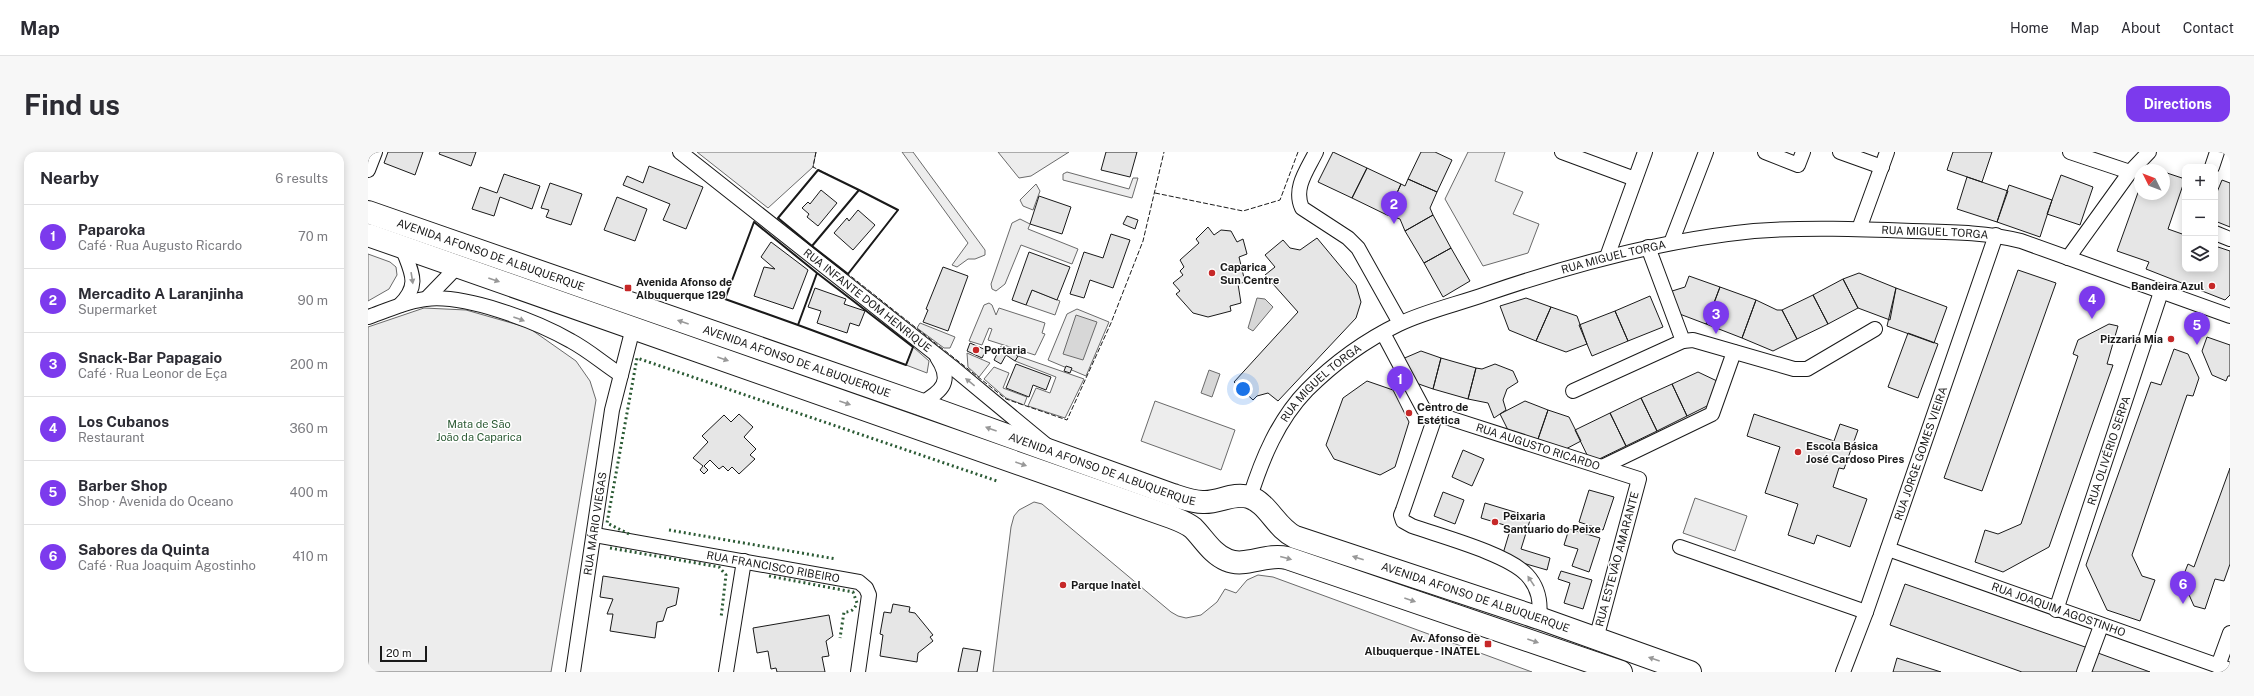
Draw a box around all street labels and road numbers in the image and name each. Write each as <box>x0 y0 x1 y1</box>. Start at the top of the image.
street label: AVENIDA AFONSO DE ALBUQUERQUE <box>395 217 586 293</box>
street label: RUA MIGUEL TORGA <box>1881 224 1989 241</box>
street label: RUA MIGUEL TORGA <box>1560 238 1667 276</box>
street label: RUA INFANTE DOM HENRIQUE <box>801 246 934 354</box>
street label: AVENIDA AFONSO DE ALBUQUERQUE <box>701 323 892 399</box>
street label: RUA MIGUEL TORGA <box>1278 342 1363 424</box>
street label: RUA JORGE GOMES VIEIRA <box>1892 385 1949 522</box>
street label: RUA OLIVÉRIO SERPA <box>2085 394 2132 507</box>
street label: RUA AUGUSTO RICARDO <box>1475 421 1602 472</box>
street label: AVENIDA AFONSO DE ALBUQUERQUE <box>1007 430 1197 507</box>
street label: RUA MÁRIO VIEGAS <box>581 471 609 576</box>
street label: RUA ESTEVÃO AMARANTE <box>1593 490 1641 628</box>
street label: RUA FRANCISCO RIBEIRO <box>706 549 841 584</box>
street label: AVENIDA AFONSO DE ALBUQUERQUE <box>1380 560 1572 635</box>
street label: RUA JOAQUIM AGOSTINHO <box>1990 580 2127 639</box>

